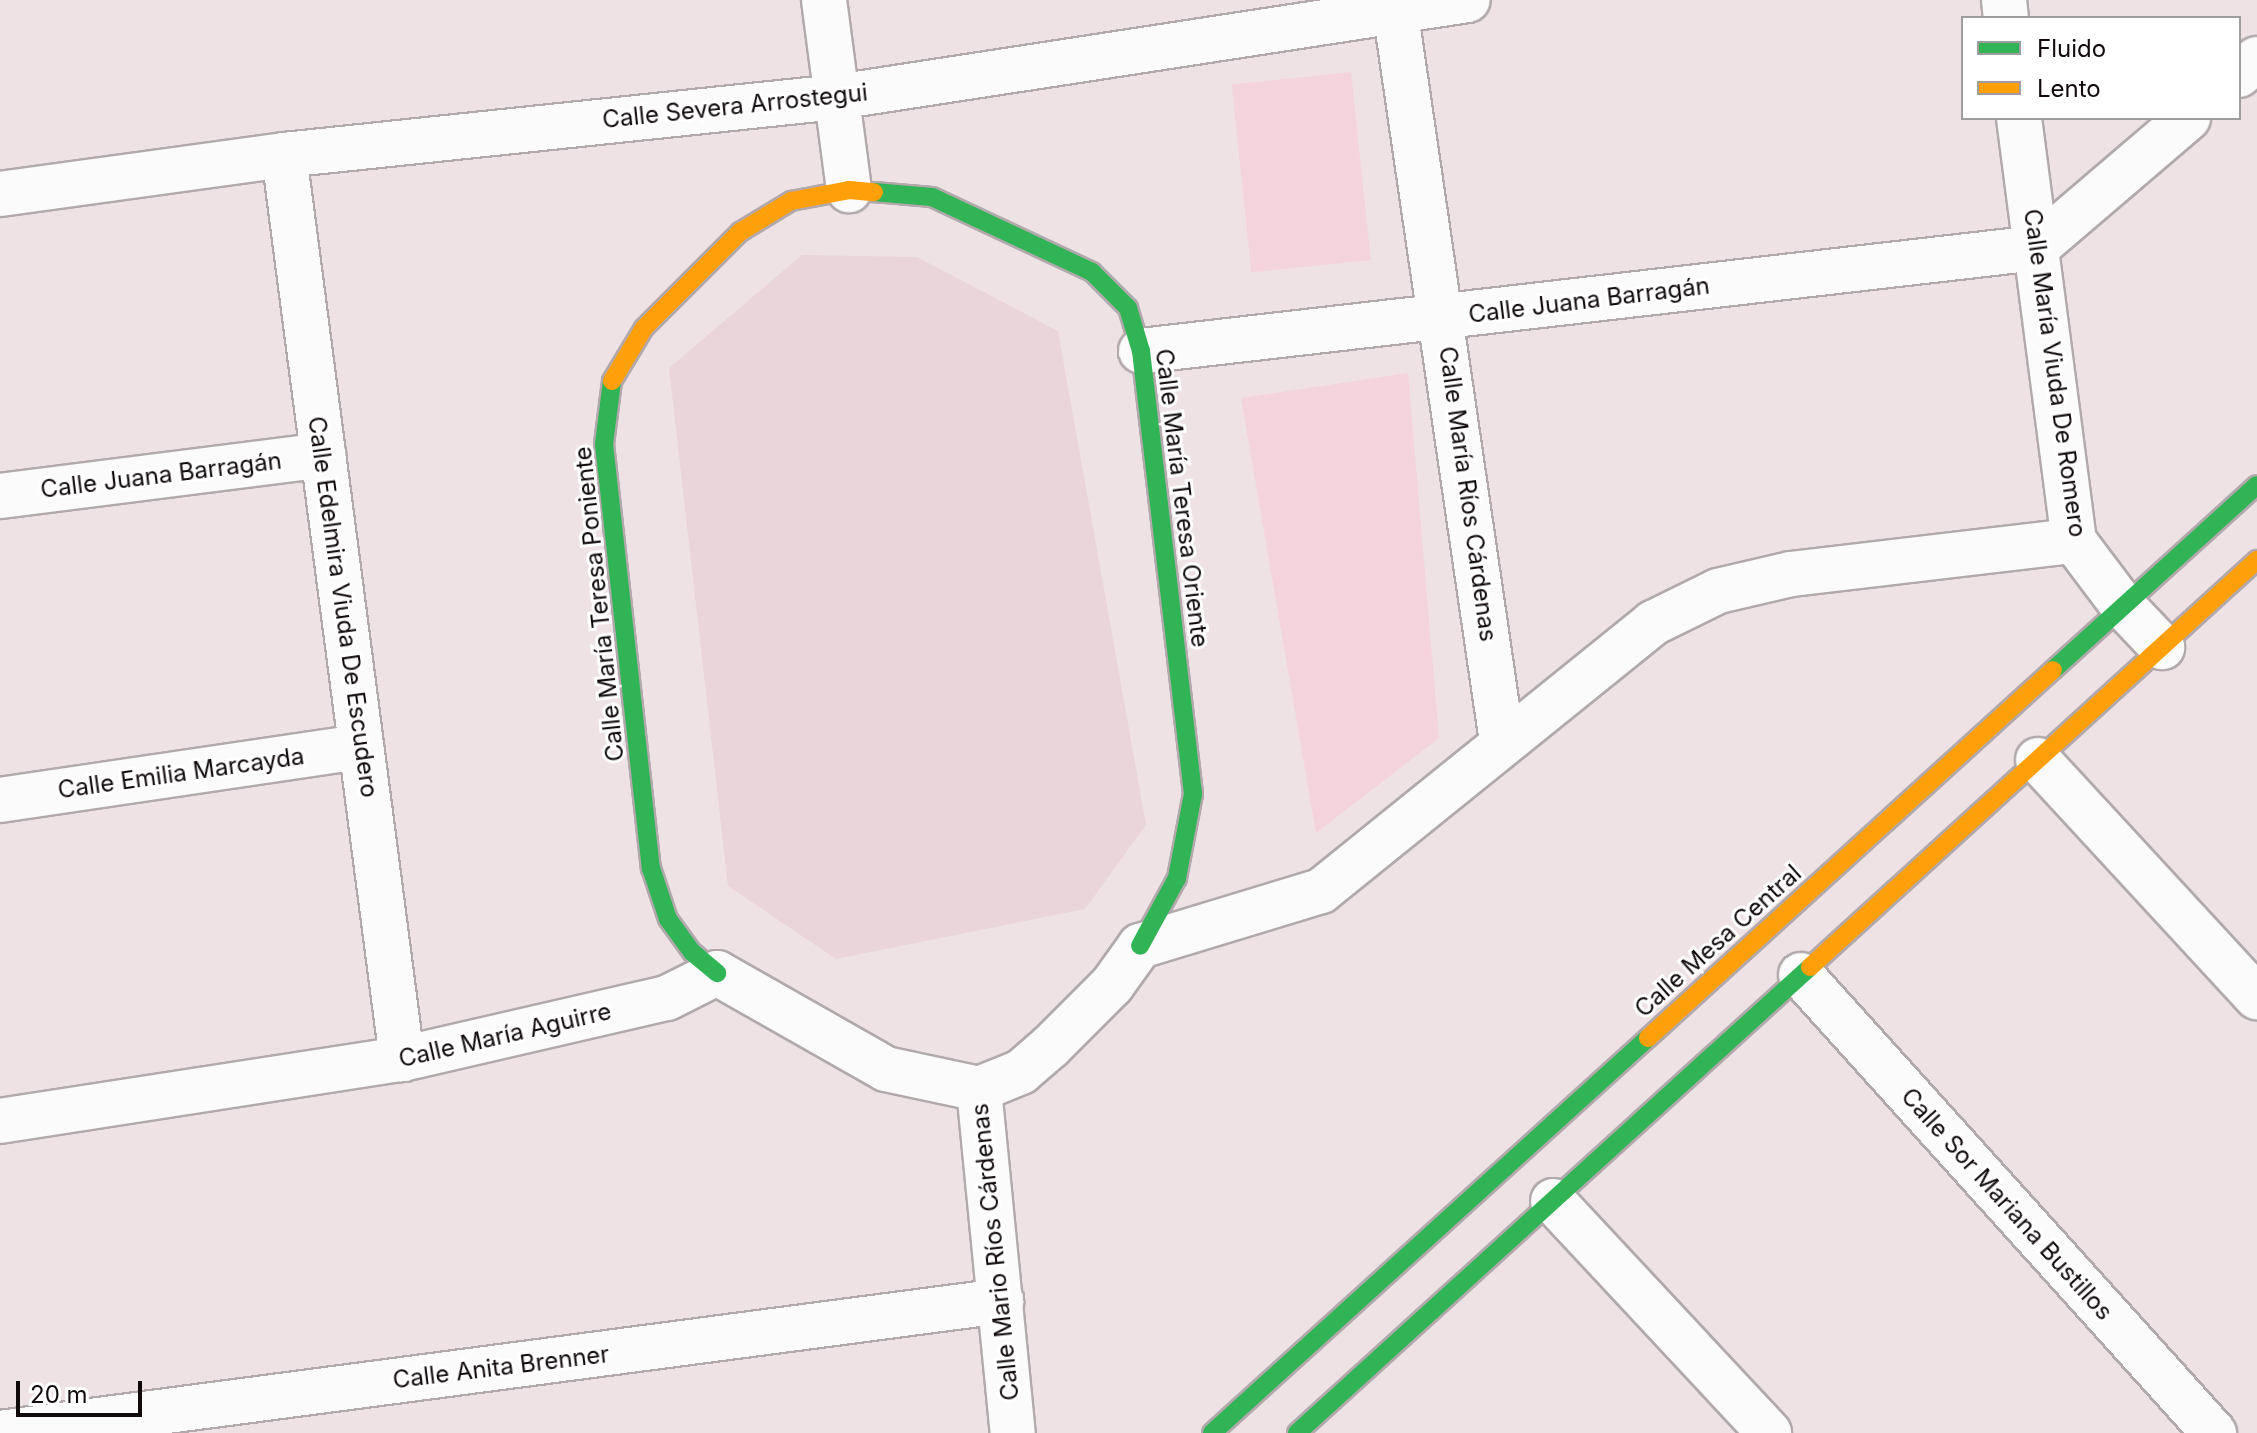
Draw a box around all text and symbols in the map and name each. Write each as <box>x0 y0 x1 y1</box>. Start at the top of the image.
legend <box>1961 16 2241 120</box>
text: Fluido <box>2037 34 2106 63</box>
text: Lento <box>2037 74 2101 103</box>
street label: Calle Severa Arrostegui <box>601 78 869 134</box>
street label: Calle María Viuda De Romero <box>2018 207 2092 539</box>
street label: Calle Juana Barragán <box>1467 271 1711 329</box>
street label: Calle María Ríos Cárdenas <box>1433 345 1503 643</box>
street label: Calle María Teresa Oriente <box>1149 347 1215 649</box>
street label: Calle Edelmira Viuda De Escudero <box>302 415 384 799</box>
street label: Calle María Teresa Poniente <box>568 445 630 763</box>
street label: Calle Juana Barragán <box>39 446 283 504</box>
street label: Calle Emilia Marcayda <box>56 741 306 805</box>
street label: Calle Mesa Central <box>1629 859 1807 1023</box>
street label: Calle María Aguirre <box>396 997 614 1073</box>
street label: Calle Sor Mariana Bustillos <box>1895 1082 2119 1326</box>
street label: Calle Mario Ríos Cárdenas <box>965 1102 1025 1402</box>
street label: Calle Anita Brenner <box>391 1339 611 1395</box>
scale bar <box>20 1365 146 1415</box>
text: 20 m <box>30 1380 88 1409</box>

